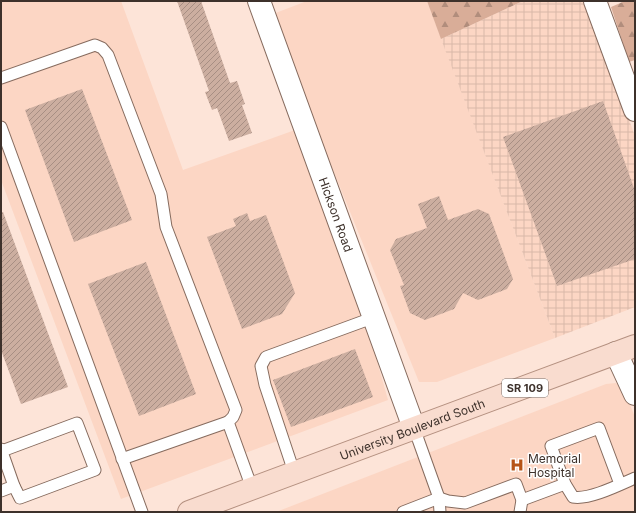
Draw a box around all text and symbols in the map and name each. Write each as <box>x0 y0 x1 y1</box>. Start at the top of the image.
street label: Hickson Road <box>316 175 357 254</box>
road number: SR 109 <box>502 379 548 397</box>
street label: University Boulevard South <box>337 395 487 463</box>
place label: Memorial Hospital <box>528 451 581 480</box>
hospital icon: Memorial Hospital <box>509 457 525 473</box>

